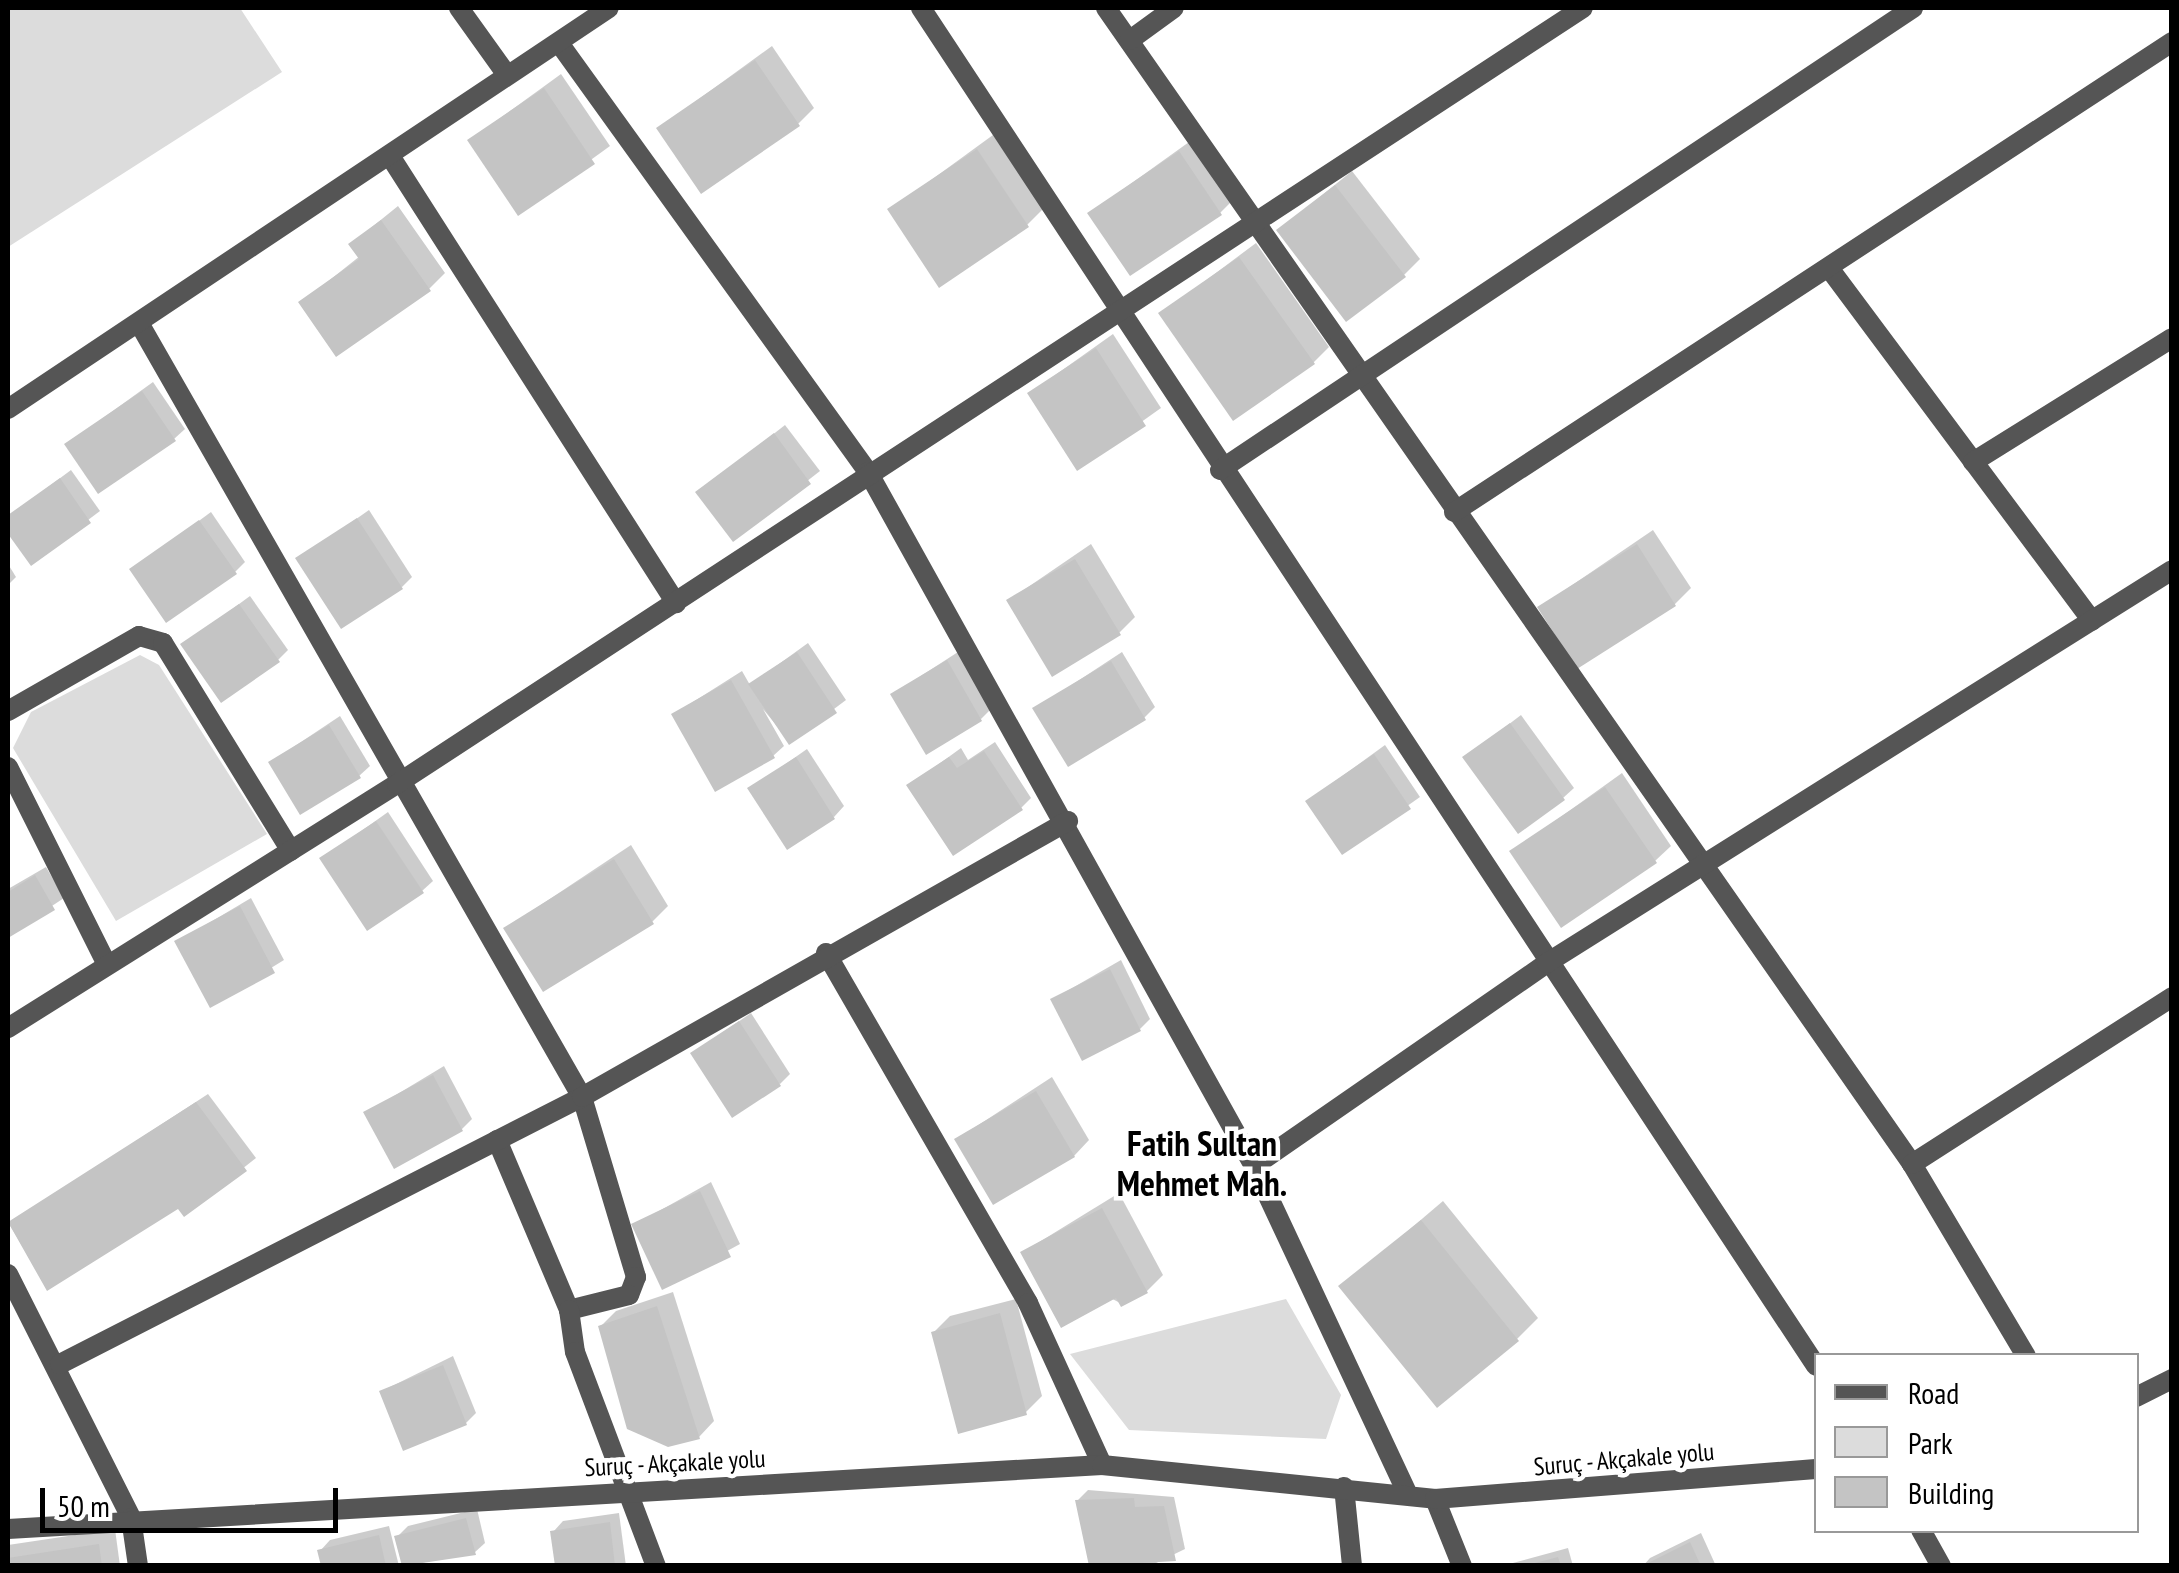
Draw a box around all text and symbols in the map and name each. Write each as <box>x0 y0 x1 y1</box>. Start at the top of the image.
district label: Fatih Sultan Mehmet Mah. <box>1117 1122 1287 1204</box>
legend <box>1814 1353 2139 1533</box>
text: Road <box>1908 1373 1959 1412</box>
text: Park <box>1908 1423 1953 1462</box>
street label: Suruç - Akçakale yolu <box>1531 1436 1717 1482</box>
street label: Suruç - Akçakale yolu <box>582 1443 768 1483</box>
scale bar <box>45 1468 342 1530</box>
text: Building <box>1908 1473 1994 1512</box>
text: 50 m <box>57 1486 110 1525</box>

